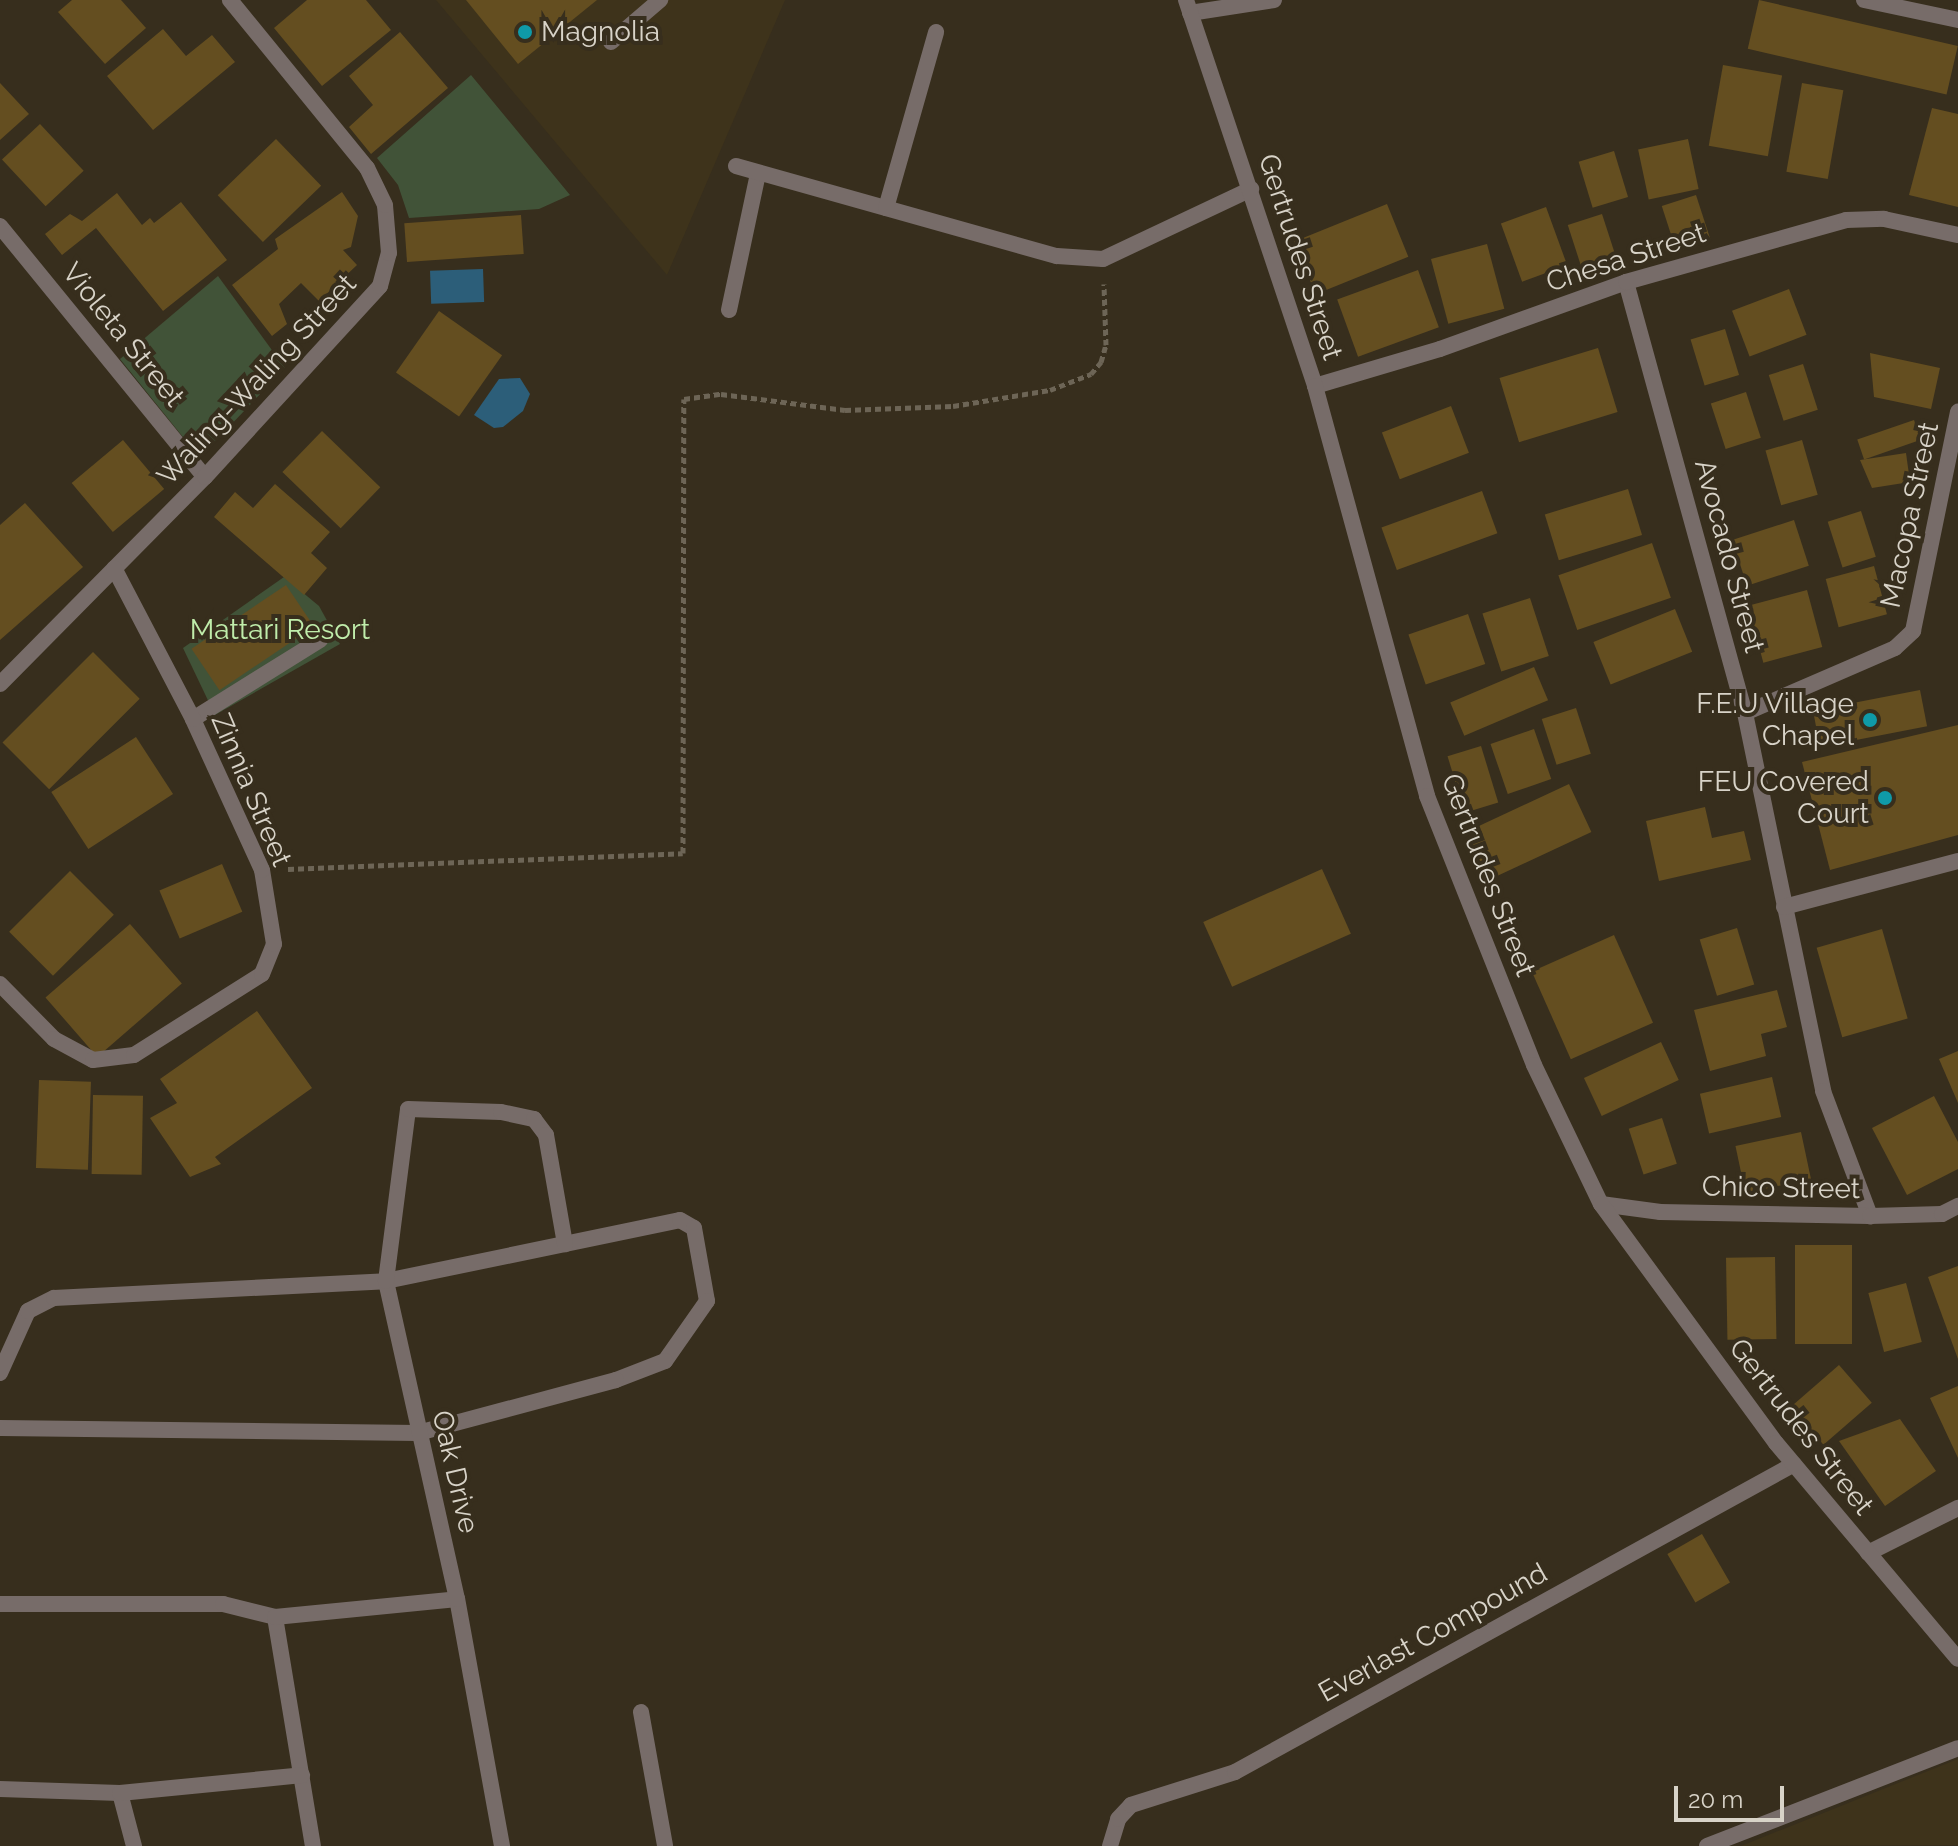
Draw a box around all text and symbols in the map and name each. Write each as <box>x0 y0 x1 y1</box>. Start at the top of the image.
place label: Magnolia <box>541 15 660 49</box>
marker: Magnolia <box>516 23 534 41</box>
street label: Gertrudes Street <box>1251 150 1349 364</box>
street label: Chesa Street <box>1542 216 1710 300</box>
street label: Violeta Street <box>55 256 191 414</box>
street label: Waling-Waling Street <box>150 267 364 493</box>
street label: Macopa Street <box>1874 419 1946 611</box>
street label: Avocado Street <box>1687 456 1771 656</box>
park label: Mattari Resort <box>190 613 370 647</box>
place label: F.E.U Village Chapel <box>1695 687 1854 753</box>
street label: Zinnia Street <box>204 709 298 871</box>
marker: F.E.U Village Chapel <box>1861 711 1879 729</box>
place label: FEU Covered Court <box>1698 765 1869 831</box>
street label: Gertrudes Street <box>1434 769 1542 981</box>
marker: FEU Covered Court <box>1876 789 1894 807</box>
street label: Chico Street <box>1702 1170 1860 1206</box>
street label: Gertrudes Street <box>1722 1332 1880 1522</box>
street label: Oak Drive <box>425 1407 485 1537</box>
street label: Everlast Compound <box>1313 1556 1553 1710</box>
scale bar <box>1678 1770 1788 1820</box>
text: 20 m <box>1688 1785 1743 1814</box>

